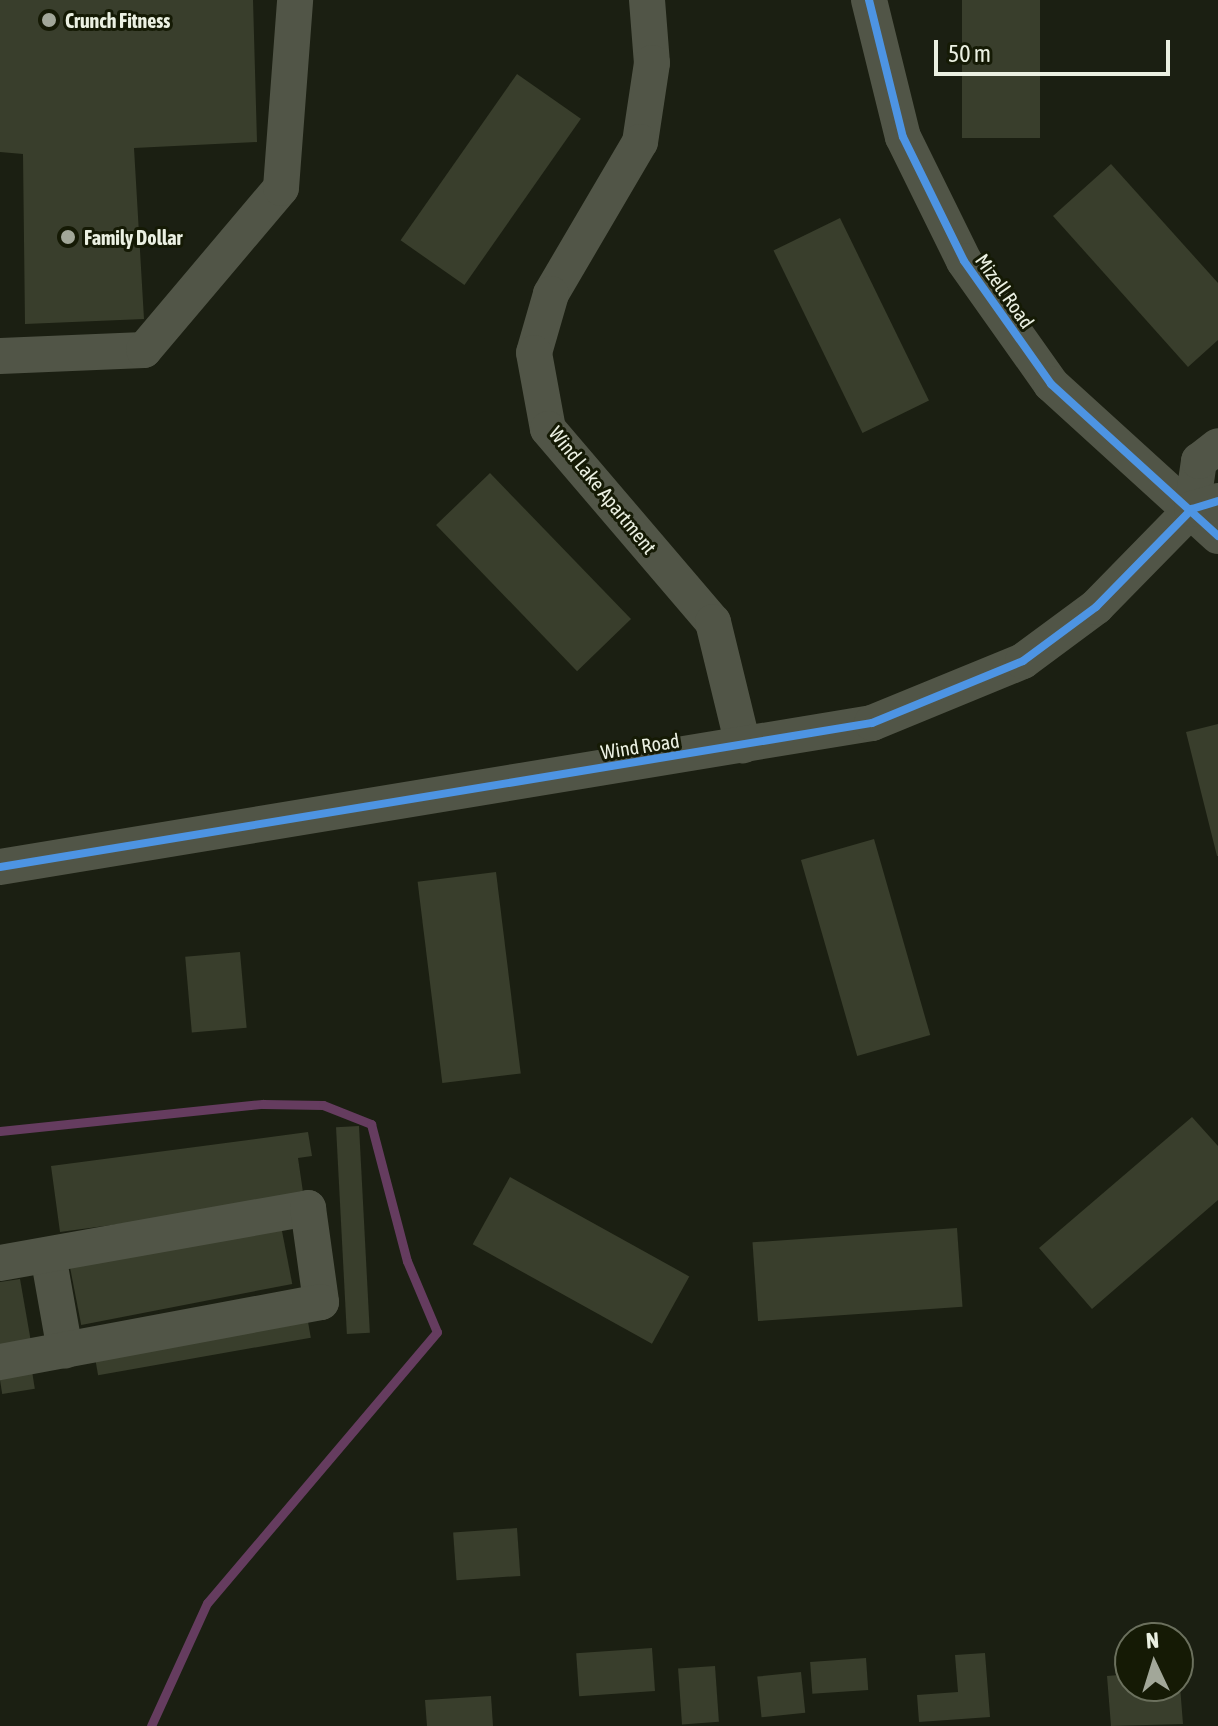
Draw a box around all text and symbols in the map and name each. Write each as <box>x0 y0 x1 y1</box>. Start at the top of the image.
place label: Crunch Fitness <box>65 8 170 32</box>
marker: Crunch Fitness <box>40 11 58 29</box>
scale bar <box>938 24 1174 74</box>
text: 50 m <box>948 40 991 67</box>
place label: Family Dollar <box>84 225 182 249</box>
marker: Family Dollar <box>59 228 77 246</box>
street label: Mizell Road <box>971 249 1039 333</box>
street label: Wind Lake Apartment <box>544 421 662 559</box>
street label: Wind Road <box>599 728 681 764</box>
north arrow <box>1114 1622 1194 1702</box>
text: N <box>1145 1627 1160 1653</box>

